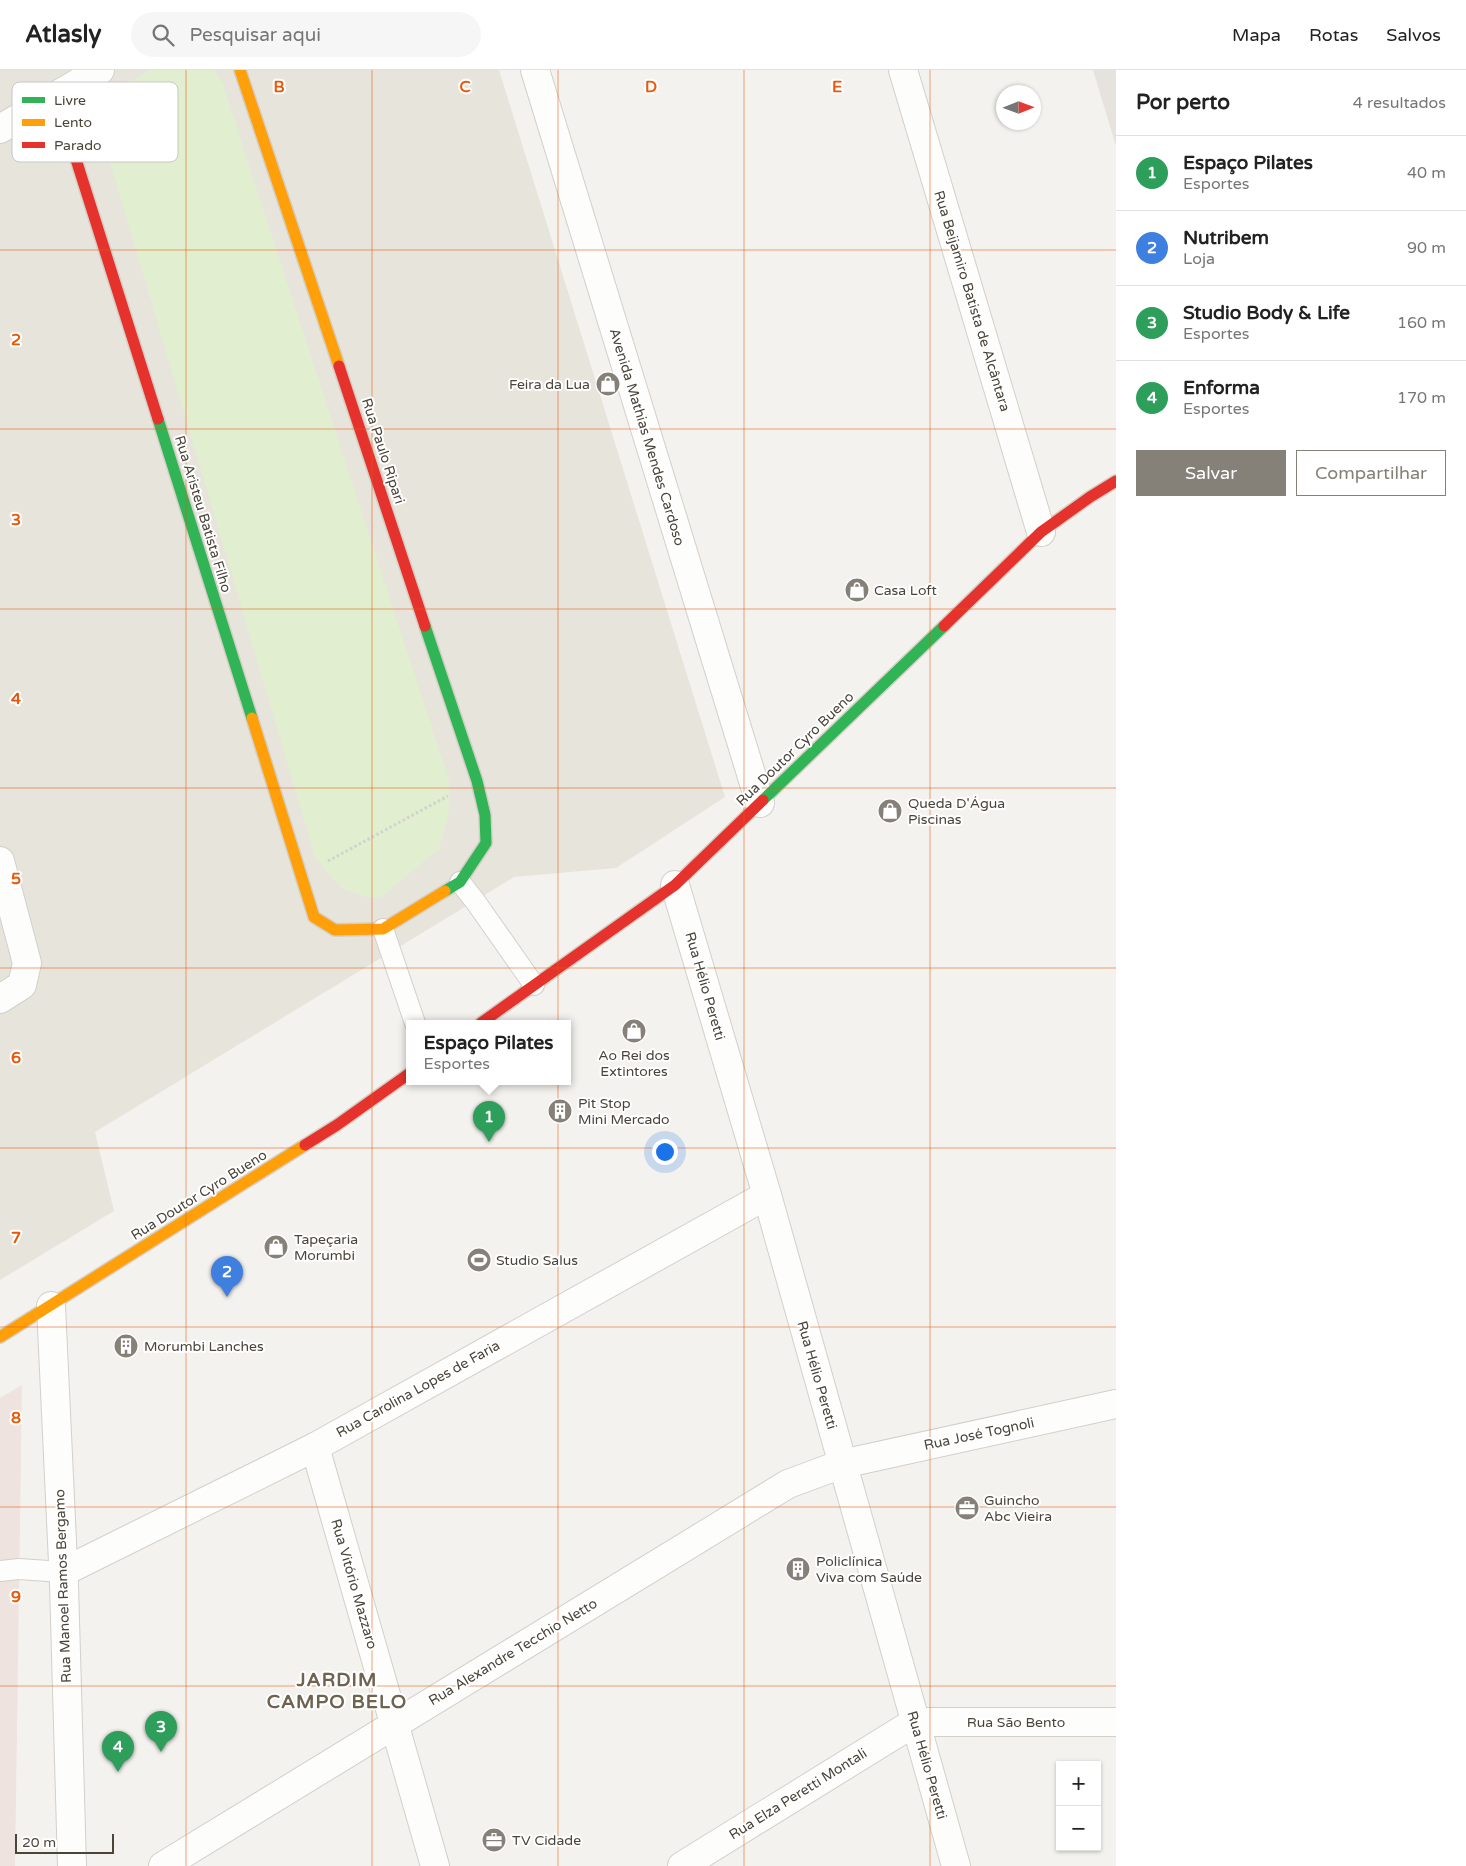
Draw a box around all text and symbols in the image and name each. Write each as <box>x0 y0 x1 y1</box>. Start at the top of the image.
search box <box>131 12 481 57</box>
text: Atlasly <box>25 20 101 49</box>
icon: search <box>149 21 177 49</box>
text: Pesquisar aqui <box>189 24 321 46</box>
text: Mapa <box>1232 24 1281 46</box>
text: Rotas <box>1309 24 1358 46</box>
text: Salvos <box>1386 24 1441 46</box>
text: B <box>273 77 285 97</box>
text: C <box>459 77 471 97</box>
text: D <box>645 77 657 97</box>
text: E <box>832 77 842 97</box>
legend <box>12 82 178 162</box>
north arrow <box>996 85 1041 130</box>
text: Por perto <box>1136 90 1230 115</box>
text: Livre <box>54 92 86 109</box>
text: 4 resultados <box>1353 93 1446 113</box>
text: Lento <box>54 114 92 131</box>
text: Parado <box>54 137 102 154</box>
text: Espaço Pilates <box>1183 152 1313 174</box>
text: 1 <box>1147 163 1157 183</box>
text: 40 m <box>1407 163 1446 183</box>
text: Esportes <box>1183 174 1249 194</box>
street label: Rua Beijamiro Batista de Alcântara <box>930 188 1014 414</box>
text: Nutribem <box>1183 227 1269 249</box>
text: 2 <box>1147 238 1157 258</box>
text: 90 m <box>1407 238 1446 258</box>
text: Loja <box>1183 249 1215 269</box>
text: Studio Body & Life <box>1183 302 1350 324</box>
text: 3 <box>1147 313 1157 333</box>
text: 160 m <box>1397 313 1446 333</box>
text: Esportes <box>1183 324 1249 344</box>
street label: Avenida Mathias Mendes Cardoso <box>606 326 688 548</box>
text: 2 <box>11 330 21 350</box>
shop icon: Feira da Lua <box>595 371 621 397</box>
place label: Feira da Lua <box>509 376 590 393</box>
text: Enforma <box>1183 377 1260 399</box>
text: 4 <box>1147 388 1157 408</box>
text: 170 m <box>1397 388 1446 408</box>
street label: Rua Paulo Ripari <box>358 396 408 506</box>
text: Esportes <box>1183 399 1249 419</box>
street label: Rua Aristeu Batista Filho <box>171 433 235 595</box>
button: Salvar <box>1136 450 1286 496</box>
button: Compartilhar <box>1296 450 1446 496</box>
text: 3 <box>11 510 21 530</box>
shop icon: Casa Loft <box>844 577 870 603</box>
place label: Casa Loft <box>874 582 938 599</box>
street label: Rua Doutor Cyro Bueno <box>733 688 857 810</box>
text: 4 <box>11 689 21 709</box>
place label: Queda D'Água Piscinas <box>908 795 1005 828</box>
shop icon: Queda D'Água Piscinas <box>877 798 903 824</box>
text: 5 <box>11 869 21 889</box>
street label: Rua Hélio Peretti <box>681 930 729 1042</box>
shop icon: Ao Rei dos Extintores <box>621 1018 647 1044</box>
popup <box>406 1020 571 1085</box>
text: Espaço Pilates <box>424 1032 553 1054</box>
place label: Ao Rei dos Extintores <box>598 1047 670 1080</box>
text: 6 <box>11 1048 21 1068</box>
text: Esportes <box>424 1054 490 1074</box>
place label: Pit Stop Mini Mercado <box>578 1095 670 1128</box>
building icon: Pit Stop Mini Mercado <box>547 1098 573 1124</box>
pin: 1 <box>473 1101 505 1142</box>
your location <box>652 1139 678 1165</box>
street label: Rua Doutor Cyro Bueno <box>128 1146 270 1244</box>
text: 7 <box>11 1228 21 1248</box>
place label: Tapeçaria Morumbi <box>294 1231 358 1264</box>
shop icon: Tapeçaria Morumbi <box>263 1234 289 1260</box>
sports icon: Studio Salus <box>466 1247 492 1273</box>
place label: Studio Salus <box>496 1252 578 1269</box>
pin: 2 <box>211 1256 243 1297</box>
street label: Rua Hélio Peretti <box>793 1319 841 1431</box>
building icon: Morumbi Lanches <box>113 1333 139 1359</box>
street label: Rua Carolina Lopes de Faria <box>333 1337 503 1441</box>
place label: Morumbi Lanches <box>144 1338 264 1355</box>
text: 8 <box>11 1408 21 1428</box>
street label: Rua José Tognoli <box>922 1414 1036 1454</box>
street label: Rua Manoel Ramos Bergamo <box>51 1489 75 1683</box>
place label: Guincho Abc Vieira <box>984 1492 1052 1525</box>
office icon: Guincho Abc Vieira <box>954 1495 980 1521</box>
street label: Rua Vitório Mazzaro <box>327 1517 381 1651</box>
place label: Policlínica Viva com Saúde <box>816 1553 922 1586</box>
building icon: Policlínica Viva com Saúde <box>785 1556 811 1582</box>
text: 9 <box>11 1587 21 1607</box>
street label: Rua Alexandre Tecchio Netto <box>426 1595 600 1709</box>
district label: JARDIM CAMPO BELO <box>267 1669 407 1713</box>
street label: Rua Hélio Peretti <box>903 1709 951 1821</box>
pin: 3 <box>145 1711 177 1752</box>
street label: Rua São Bento <box>967 1714 1065 1731</box>
pin: 4 <box>102 1731 134 1772</box>
street label: Rua Elza Peretti Montali <box>726 1745 870 1843</box>
map controls <box>1056 1761 1101 1851</box>
button: + <box>1056 1761 1101 1806</box>
button: − <box>1056 1806 1101 1851</box>
office icon: TV Cidade <box>481 1827 507 1853</box>
scale bar <box>15 1831 114 1854</box>
place label: TV Cidade <box>512 1832 581 1849</box>
text: 20 m <box>22 1834 56 1851</box>

